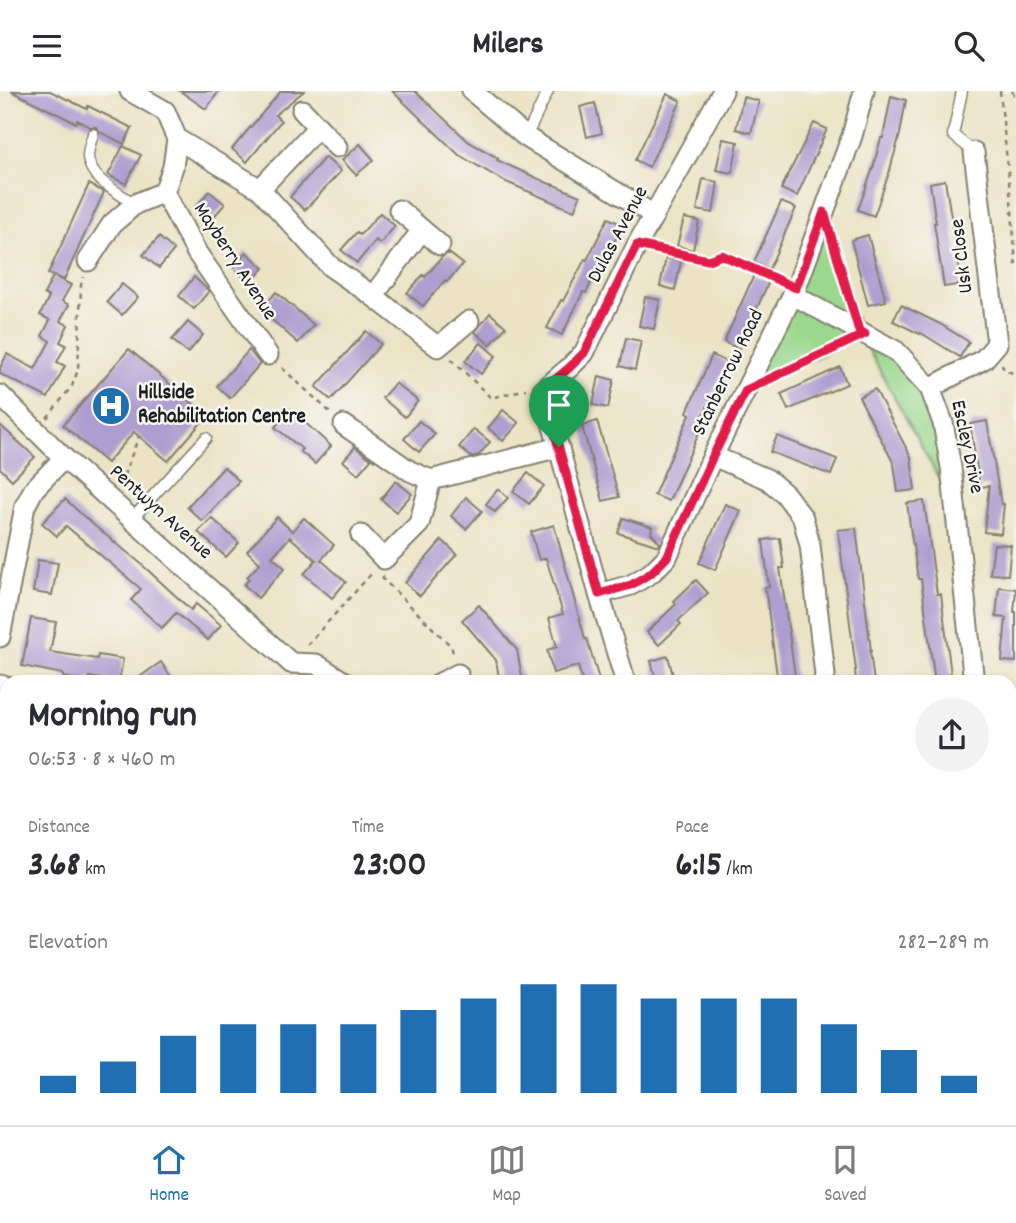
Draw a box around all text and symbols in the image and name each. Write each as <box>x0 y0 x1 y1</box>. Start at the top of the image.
text: Milers <box>472 23 544 69</box>
icon: menu <box>28 27 66 65</box>
icon: search <box>950 27 988 65</box>
street label: Dulas Avenue <box>581 181 657 289</box>
street label: Mayberry Avenue <box>185 197 283 327</box>
street label: Usk Close <box>944 217 982 295</box>
street label: Stanberrow Road <box>685 305 773 441</box>
pin <box>529 375 589 447</box>
place label: Hillside Rehabilitation Centre <box>138 379 306 433</box>
hospital icon: Hillside Rehabilitation Centre <box>90 385 132 427</box>
icon: arrive <box>540 386 578 424</box>
street label: Escley Drive <box>941 397 991 497</box>
street label: Pentwyn Avenue <box>102 458 218 568</box>
text: Morning run <box>28 690 197 745</box>
button: share <box>915 698 989 772</box>
text: 06:53 · 8 × 460 m <box>28 744 175 777</box>
text: Distance <box>28 815 90 842</box>
text: Time <box>352 815 384 842</box>
text: Pace <box>675 815 709 842</box>
text: 3.68 <box>28 842 81 892</box>
text: 23:00 <box>352 842 426 892</box>
text: 6:15 <box>675 842 722 892</box>
text: km <box>81 857 106 884</box>
text: /km <box>722 857 753 884</box>
text: Elevation <box>28 927 108 960</box>
text: 282–289 m <box>897 927 989 960</box>
tab: Home <box>149 1141 189 1210</box>
tab: Map <box>488 1141 526 1210</box>
tab: Saved <box>824 1141 867 1210</box>

